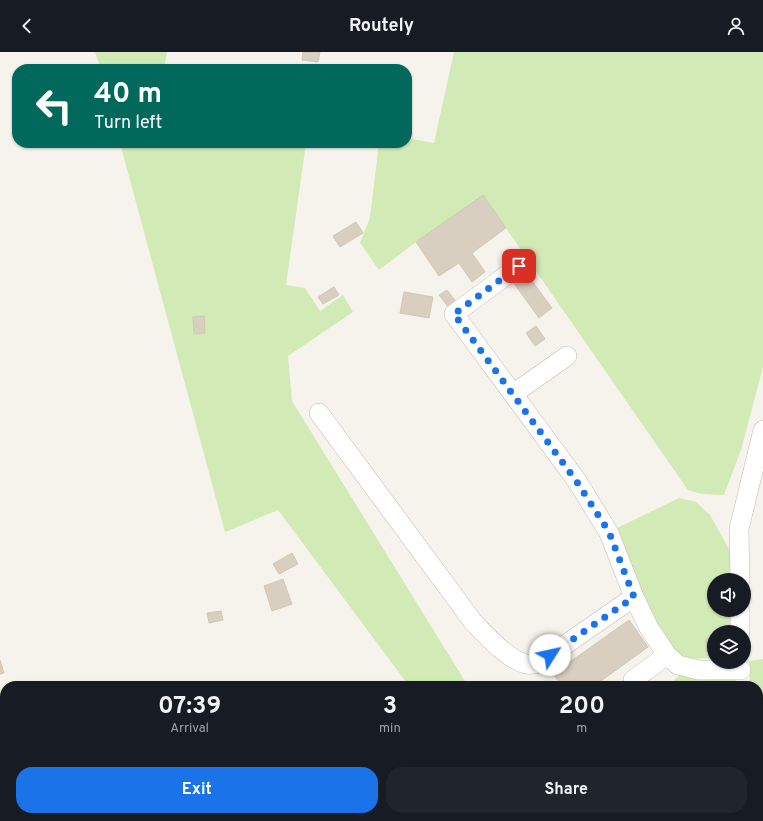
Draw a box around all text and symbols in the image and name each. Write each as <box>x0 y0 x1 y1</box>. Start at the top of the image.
icon: back <box>16 15 38 37</box>
text: Routely <box>349 15 414 38</box>
icon: person <box>725 15 747 37</box>
text: 40 m <box>94 77 162 113</box>
icon: left <box>28 80 80 132</box>
text: Turn left <box>94 112 162 135</box>
pin <box>502 249 536 283</box>
icon: arrive <box>508 255 530 277</box>
map controls <box>707 573 751 669</box>
button: sound <box>707 573 751 617</box>
button: layers <box>707 625 751 669</box>
position arrow <box>529 634 571 676</box>
text: 07:39 <box>158 692 221 722</box>
text: 3 <box>383 692 397 722</box>
text: 200 <box>559 692 605 722</box>
text: Arrival <box>170 721 209 737</box>
text: min <box>379 721 401 737</box>
text: m <box>576 721 587 737</box>
button: Exit <box>16 767 378 813</box>
button: Share <box>386 767 747 813</box>

